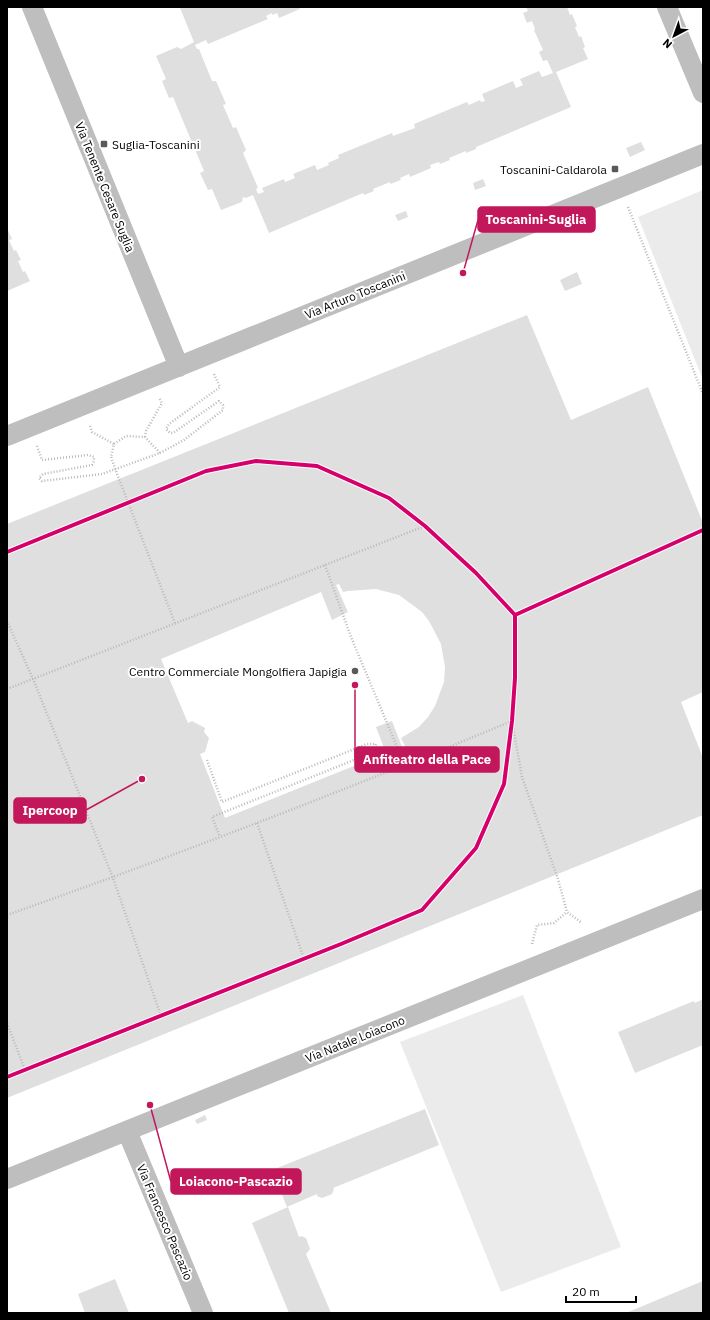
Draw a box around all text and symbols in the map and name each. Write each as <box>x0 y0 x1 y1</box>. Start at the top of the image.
north arrow <box>654 16 694 56</box>
text: N <box>660 36 675 51</box>
street label: Via Tenente Cesare Suglia <box>72 120 138 255</box>
place label: Suglia-Toscanini <box>112 137 200 152</box>
marker: Suglia-Toscanini <box>99 139 109 149</box>
place label: Toscanini-Caldarola <box>500 162 608 177</box>
marker: Toscanini-Caldarola <box>610 164 620 174</box>
callout: Toscanini-Suglia <box>478 207 595 232</box>
text: Toscanini-Suglia <box>486 211 586 228</box>
street label: Via Arturo Toscanini <box>302 268 408 322</box>
place label: Centro Commerciale Mongolfiera Japigia <box>129 664 348 679</box>
marker: Centro Commerciale Mongolfiera Japigia <box>350 666 360 676</box>
callout: Anfiteatro della Pace <box>355 747 499 772</box>
text: Anfiteatro della Pace <box>363 751 491 768</box>
callout: Ipercoop <box>14 798 86 823</box>
text: Ipercoop <box>22 802 78 819</box>
street label: Via Natale Loiacono <box>303 1012 407 1066</box>
street label: Via Francesco Pascazio <box>134 1162 196 1283</box>
callout: Loiacono-Pascazio <box>171 1169 301 1194</box>
text: Loiacono-Pascazio <box>179 1173 293 1190</box>
scale bar <box>566 1278 636 1304</box>
text: 20 m <box>572 1284 600 1299</box>

